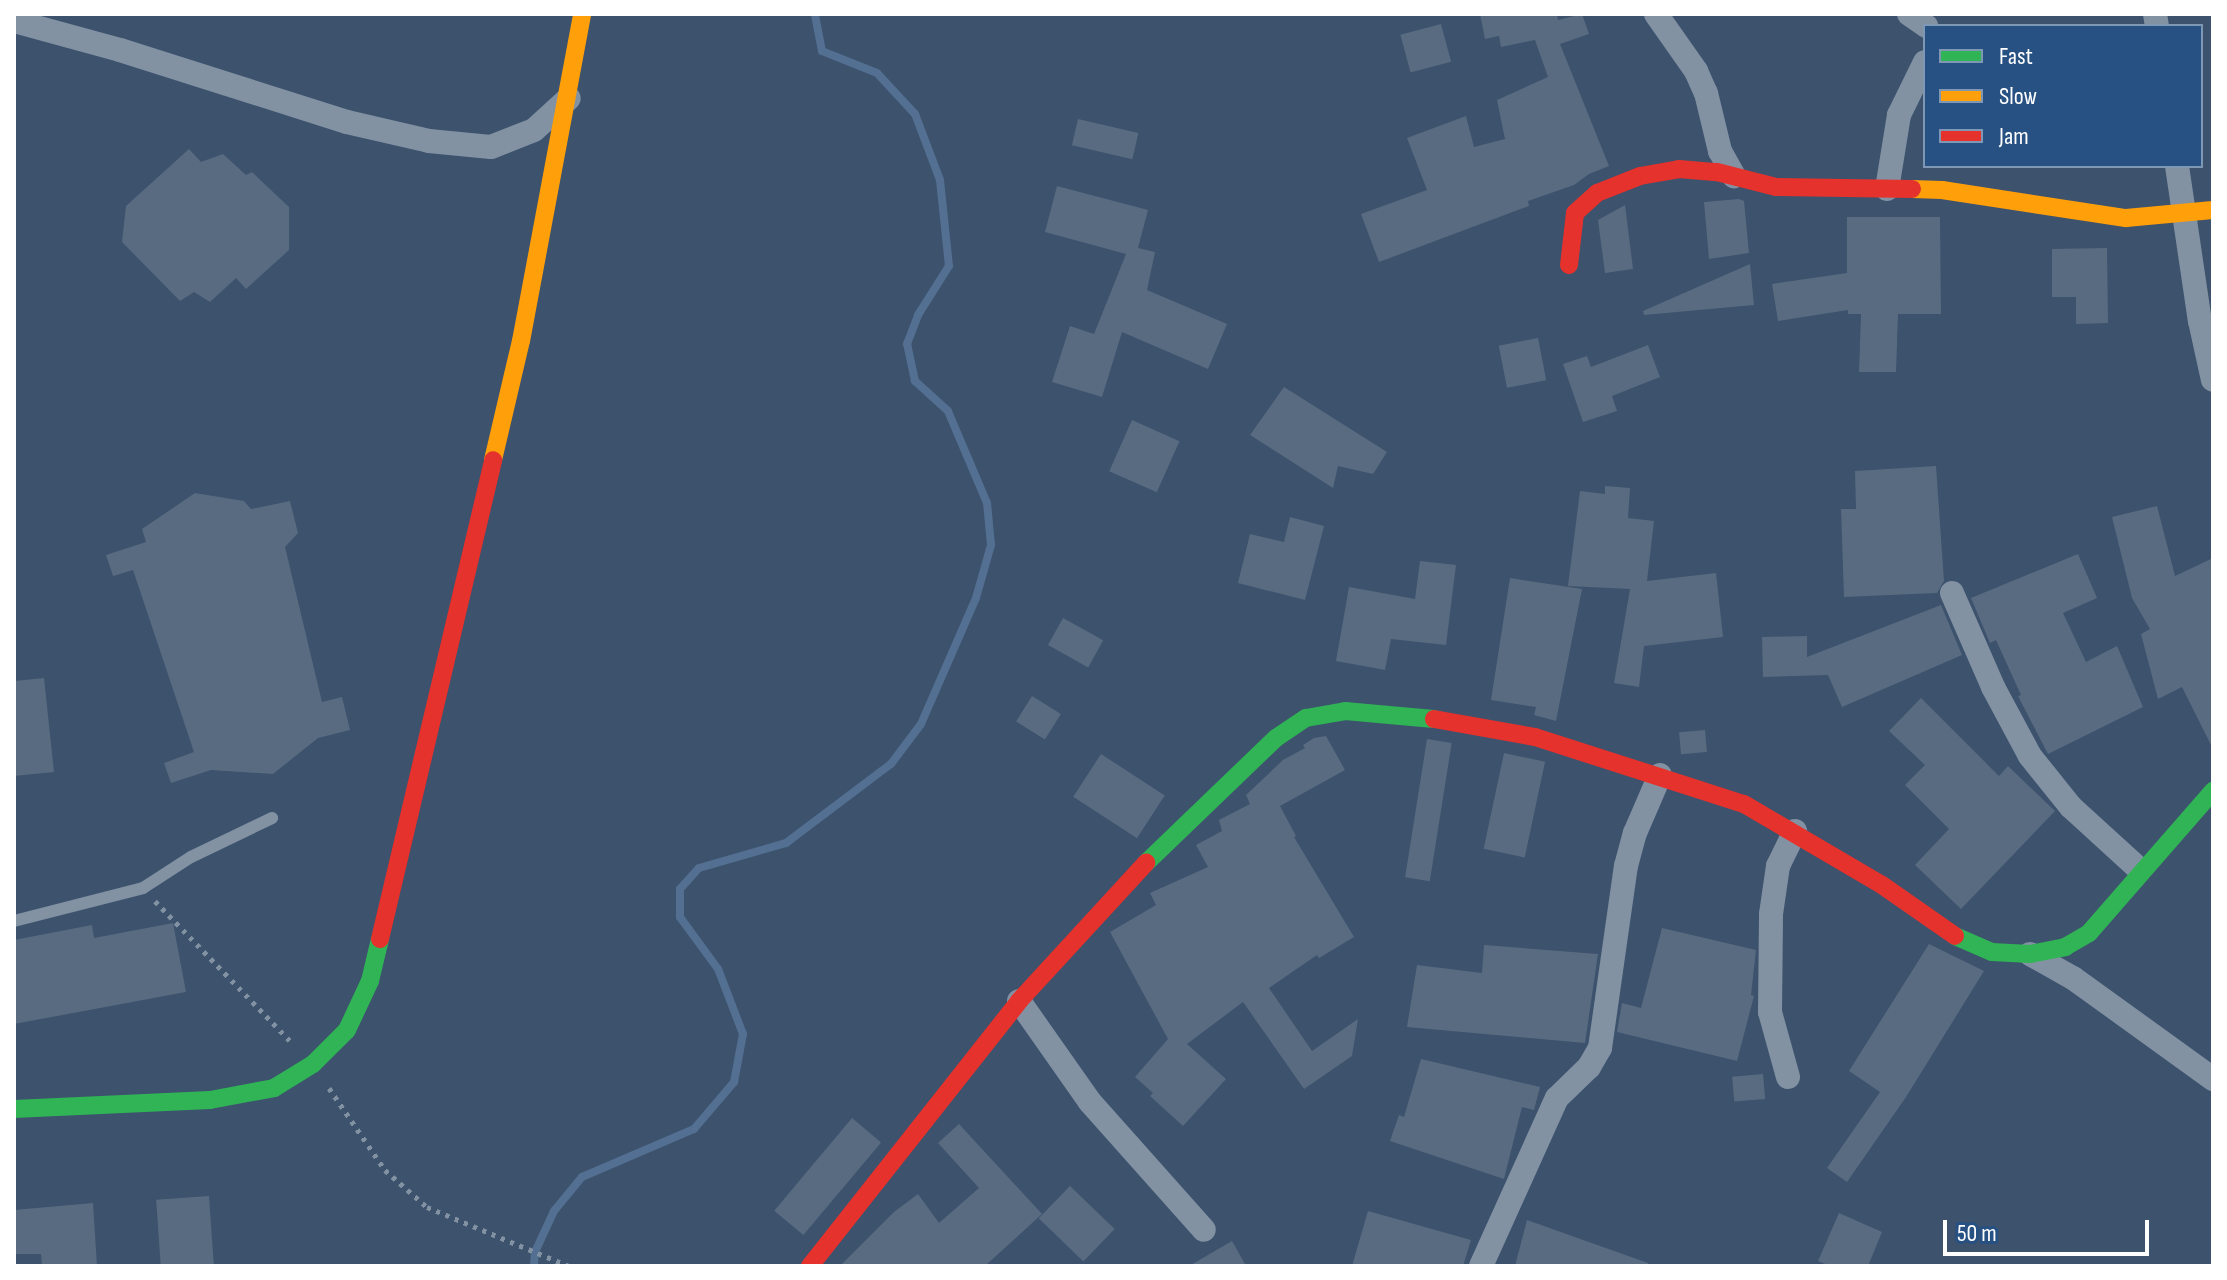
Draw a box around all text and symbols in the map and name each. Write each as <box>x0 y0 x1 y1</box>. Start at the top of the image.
legend <box>1923 24 2203 168</box>
text: Fast <box>1999 42 2033 71</box>
text: Slow <box>1999 82 2037 111</box>
text: Jam <box>1999 122 2029 151</box>
scale bar <box>1947 1204 2153 1254</box>
text: 50 m <box>1957 1219 1997 1248</box>

